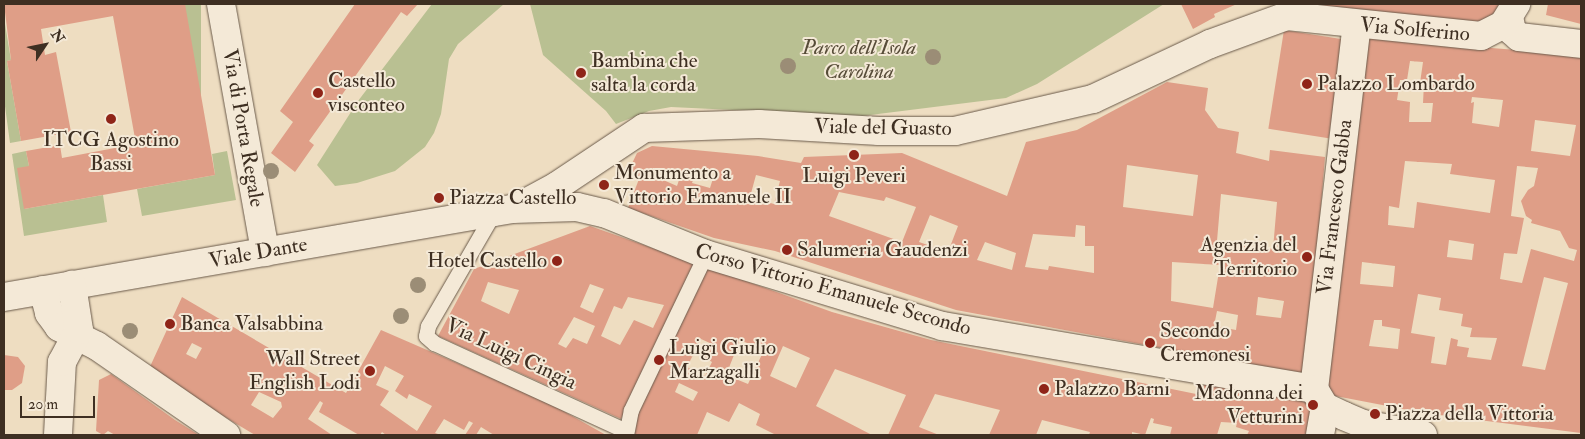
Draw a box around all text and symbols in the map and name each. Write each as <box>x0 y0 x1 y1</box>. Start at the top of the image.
street label: Via Solferino <box>1359 13 1471 47</box>
north arrow <box>20 20 70 70</box>
text: N <box>47 26 68 46</box>
park label: Parco dell'Isola Carolina <box>802 35 916 85</box>
street label: Via di Porta Regale <box>217 47 269 209</box>
place label: Bambina che salta la corda <box>591 48 698 98</box>
marker: Bambina che salta la corda <box>575 67 587 79</box>
place label: Castello visconteo <box>328 68 405 118</box>
place label: Palazzo Lombardo <box>1317 71 1475 97</box>
marker: Palazzo Lombardo <box>1301 78 1313 90</box>
marker: Castello visconteo <box>312 87 324 99</box>
marker: ITCG Agostino Bassi <box>105 113 117 125</box>
street label: Viale del Guasto <box>814 114 952 142</box>
street label: Via Francesco Gabba <box>1312 118 1358 296</box>
place label: ITCG Agostino Bassi <box>43 127 179 177</box>
marker: Luigi Peveri <box>848 149 860 161</box>
place label: Monumento a Vittorio Emanuele II <box>614 160 792 210</box>
place label: Luigi Peveri <box>802 163 906 189</box>
marker: Monumento a Vittorio Emanuele II <box>598 179 610 191</box>
place label: Piazza Castello <box>449 185 576 211</box>
marker: Piazza Castello <box>433 192 445 204</box>
street label: Viale Dante <box>207 232 309 274</box>
place label: Agenzia del Territorio <box>1200 232 1297 282</box>
place label: Salumeria Gaudenzi <box>797 237 968 263</box>
street label: Corso Vittorio Emanuele Secondo <box>692 238 974 342</box>
marker: Salumeria Gaudenzi <box>781 244 793 256</box>
place label: Hotel Castello <box>427 248 547 274</box>
marker: Agenzia del Territorio <box>1301 251 1313 263</box>
marker: Hotel Castello <box>551 255 563 267</box>
place label: Banca Valsabbina <box>180 311 323 337</box>
street label: Via Luigi Cingia <box>441 313 581 395</box>
marker: Banca Valsabbina <box>164 318 176 330</box>
place label: Secondo Cremonesi <box>1160 318 1250 368</box>
place label: Luigi Giulio Marzagalli <box>669 335 776 385</box>
marker: Secondo Cremonesi <box>1144 337 1156 349</box>
place label: Wall Street English Lodi <box>249 346 360 396</box>
marker: Luigi Giulio Marzagalli <box>653 354 665 366</box>
marker: Wall Street English Lodi <box>364 365 376 377</box>
place label: Palazzo Barni <box>1054 376 1170 402</box>
place label: Madonna dei Vetturini <box>1194 380 1303 430</box>
marker: Palazzo Barni <box>1038 383 1050 395</box>
scale bar <box>22 386 98 418</box>
text: 20 m <box>28 395 58 414</box>
marker: Madonna dei Vetturini <box>1307 399 1319 411</box>
place label: Piazza della Vittoria <box>1385 401 1554 427</box>
marker: Piazza della Vittoria <box>1369 408 1381 420</box>

